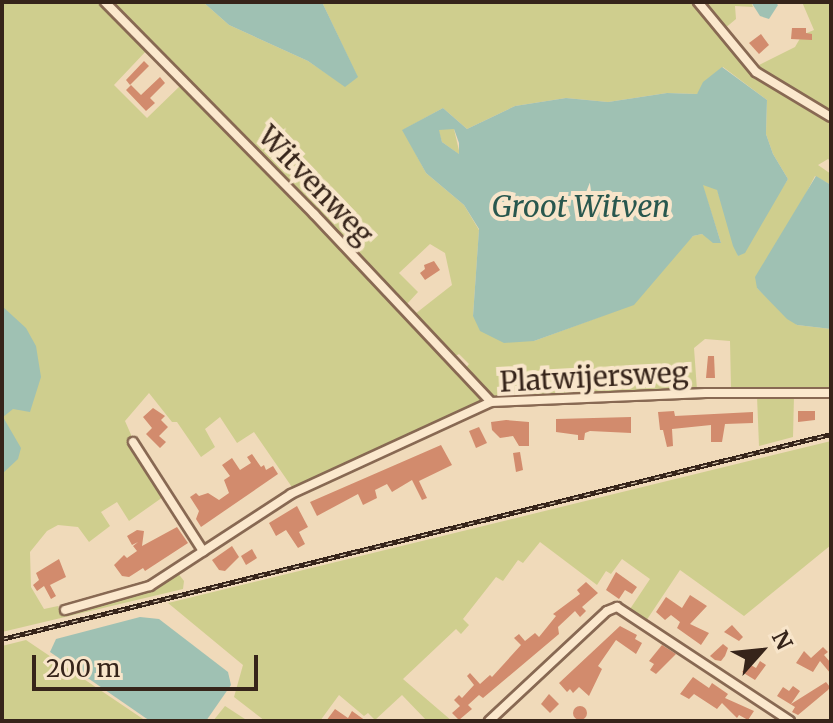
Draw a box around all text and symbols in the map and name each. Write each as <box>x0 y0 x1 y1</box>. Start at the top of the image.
street label: Witvenweg <box>251 119 381 251</box>
water label: Groot Witven <box>492 188 670 224</box>
street label: Platwijersweg <box>499 355 689 399</box>
north arrow <box>721 611 801 691</box>
text: N <box>766 626 799 654</box>
scale bar <box>36 639 262 689</box>
text: 200 m <box>46 653 120 684</box>

